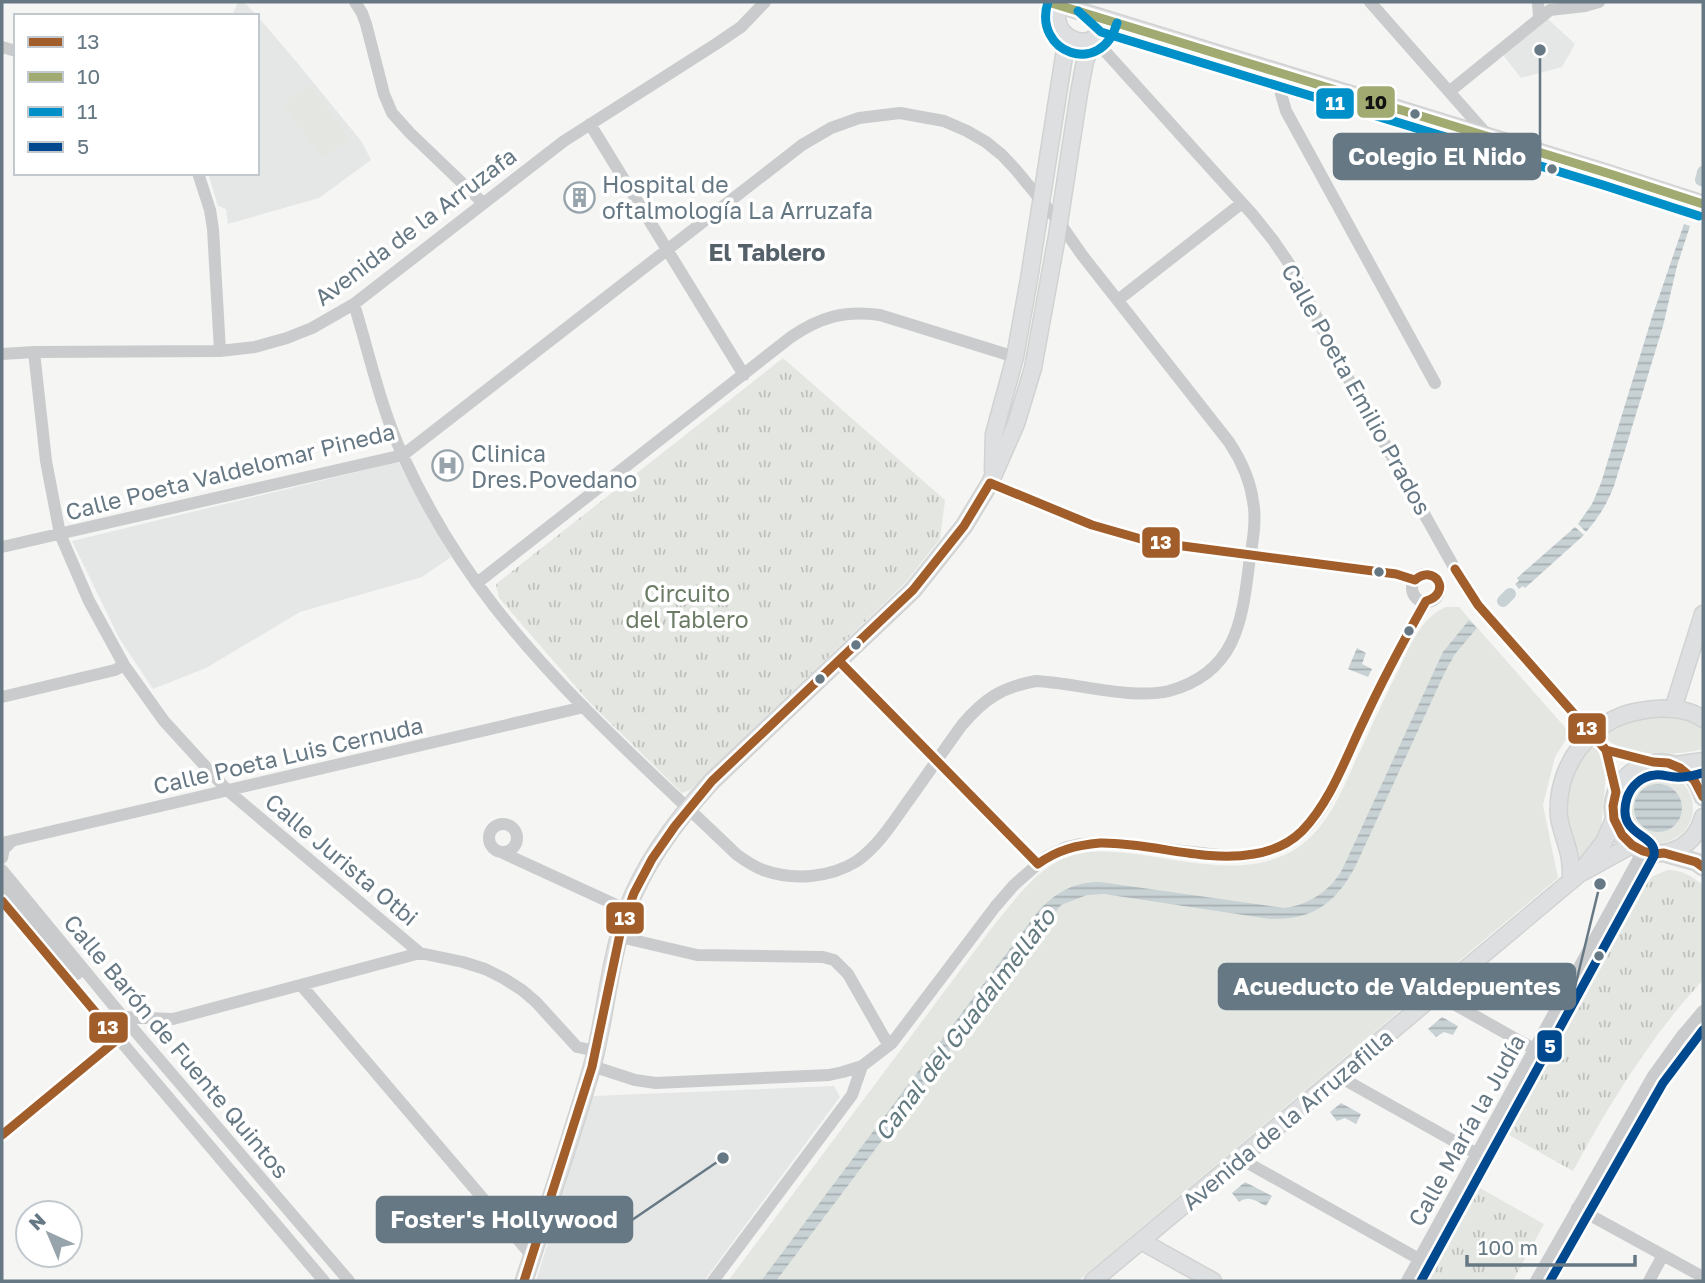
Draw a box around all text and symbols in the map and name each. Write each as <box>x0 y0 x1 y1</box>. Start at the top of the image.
legend <box>14 14 259 175</box>
text: 13 <box>77 28 99 54</box>
text: 10 <box>77 63 100 89</box>
line badge: 10 <box>1356 85 1396 119</box>
line badge: 11 <box>1315 87 1355 120</box>
text: 10 <box>1365 90 1387 113</box>
text: 11 <box>1325 91 1345 114</box>
text: 11 <box>77 98 97 124</box>
unlabelled marker <box>1408 107 1422 121</box>
text: 5 <box>77 133 89 159</box>
callout: Colegio El Nido <box>1334 134 1540 179</box>
street label: Avenida de la Arruzafa <box>309 141 521 311</box>
text: Colegio El Nido <box>1348 141 1526 170</box>
unlabelled marker <box>1545 162 1559 176</box>
place label: Hospital de oftalmología La Arruzafa <box>602 170 873 224</box>
building icon: Hospital de oftalmología La Arruzafa <box>562 180 596 214</box>
district label: El Tablero <box>709 237 825 266</box>
street label: Calle Poeta Emilio Prados <box>1276 259 1438 519</box>
street label: Calle Poeta Valdelomar Pineda <box>62 416 398 526</box>
place label: Clinica Dres.Povedano <box>471 439 637 493</box>
hospital icon: Clinica Dres.Povedano <box>431 449 465 483</box>
line badge: 13 <box>1141 526 1181 559</box>
text: 13 <box>1150 530 1172 553</box>
unlabelled marker <box>1372 565 1386 579</box>
park label: Circuito del Tablero <box>626 579 748 633</box>
unlabelled marker <box>1402 624 1416 638</box>
unlabelled marker <box>849 638 863 652</box>
unlabelled marker <box>813 672 827 686</box>
street label: Calle Poeta Luis Cernuda <box>150 710 426 800</box>
line badge: 13 <box>1567 712 1607 745</box>
text: 13 <box>1576 716 1598 739</box>
street label: Calle Jurista Otbi <box>260 787 424 931</box>
line badge: 13 <box>605 901 645 935</box>
water label: Canal del Guadalmellato <box>867 901 1062 1146</box>
text: 13 <box>614 906 636 929</box>
street label: Calle Barón de Fuente Quintos <box>58 908 296 1184</box>
unlabelled marker <box>1592 949 1606 963</box>
callout: Acueducto de Valdepuentes <box>1219 964 1575 1009</box>
text: Acueducto de Valdepuentes <box>1233 971 1561 1000</box>
line badge: 13 <box>88 1011 129 1044</box>
text: 13 <box>97 1015 119 1038</box>
street label: Avenida de la Arruzafilla <box>1176 1023 1398 1215</box>
street label: Calle María la Judía <box>1402 1029 1530 1231</box>
line badge: 5 <box>1536 1029 1563 1063</box>
text: 5 <box>1544 1034 1556 1057</box>
callout: Foster's Hollywood <box>377 1197 632 1242</box>
north arrow <box>14 1199 84 1269</box>
text: Foster's Hollywood <box>390 1204 618 1233</box>
text: N <box>24 1208 50 1235</box>
scale bar <box>1467 1224 1635 1268</box>
text: 100 m <box>1478 1234 1538 1260</box>

